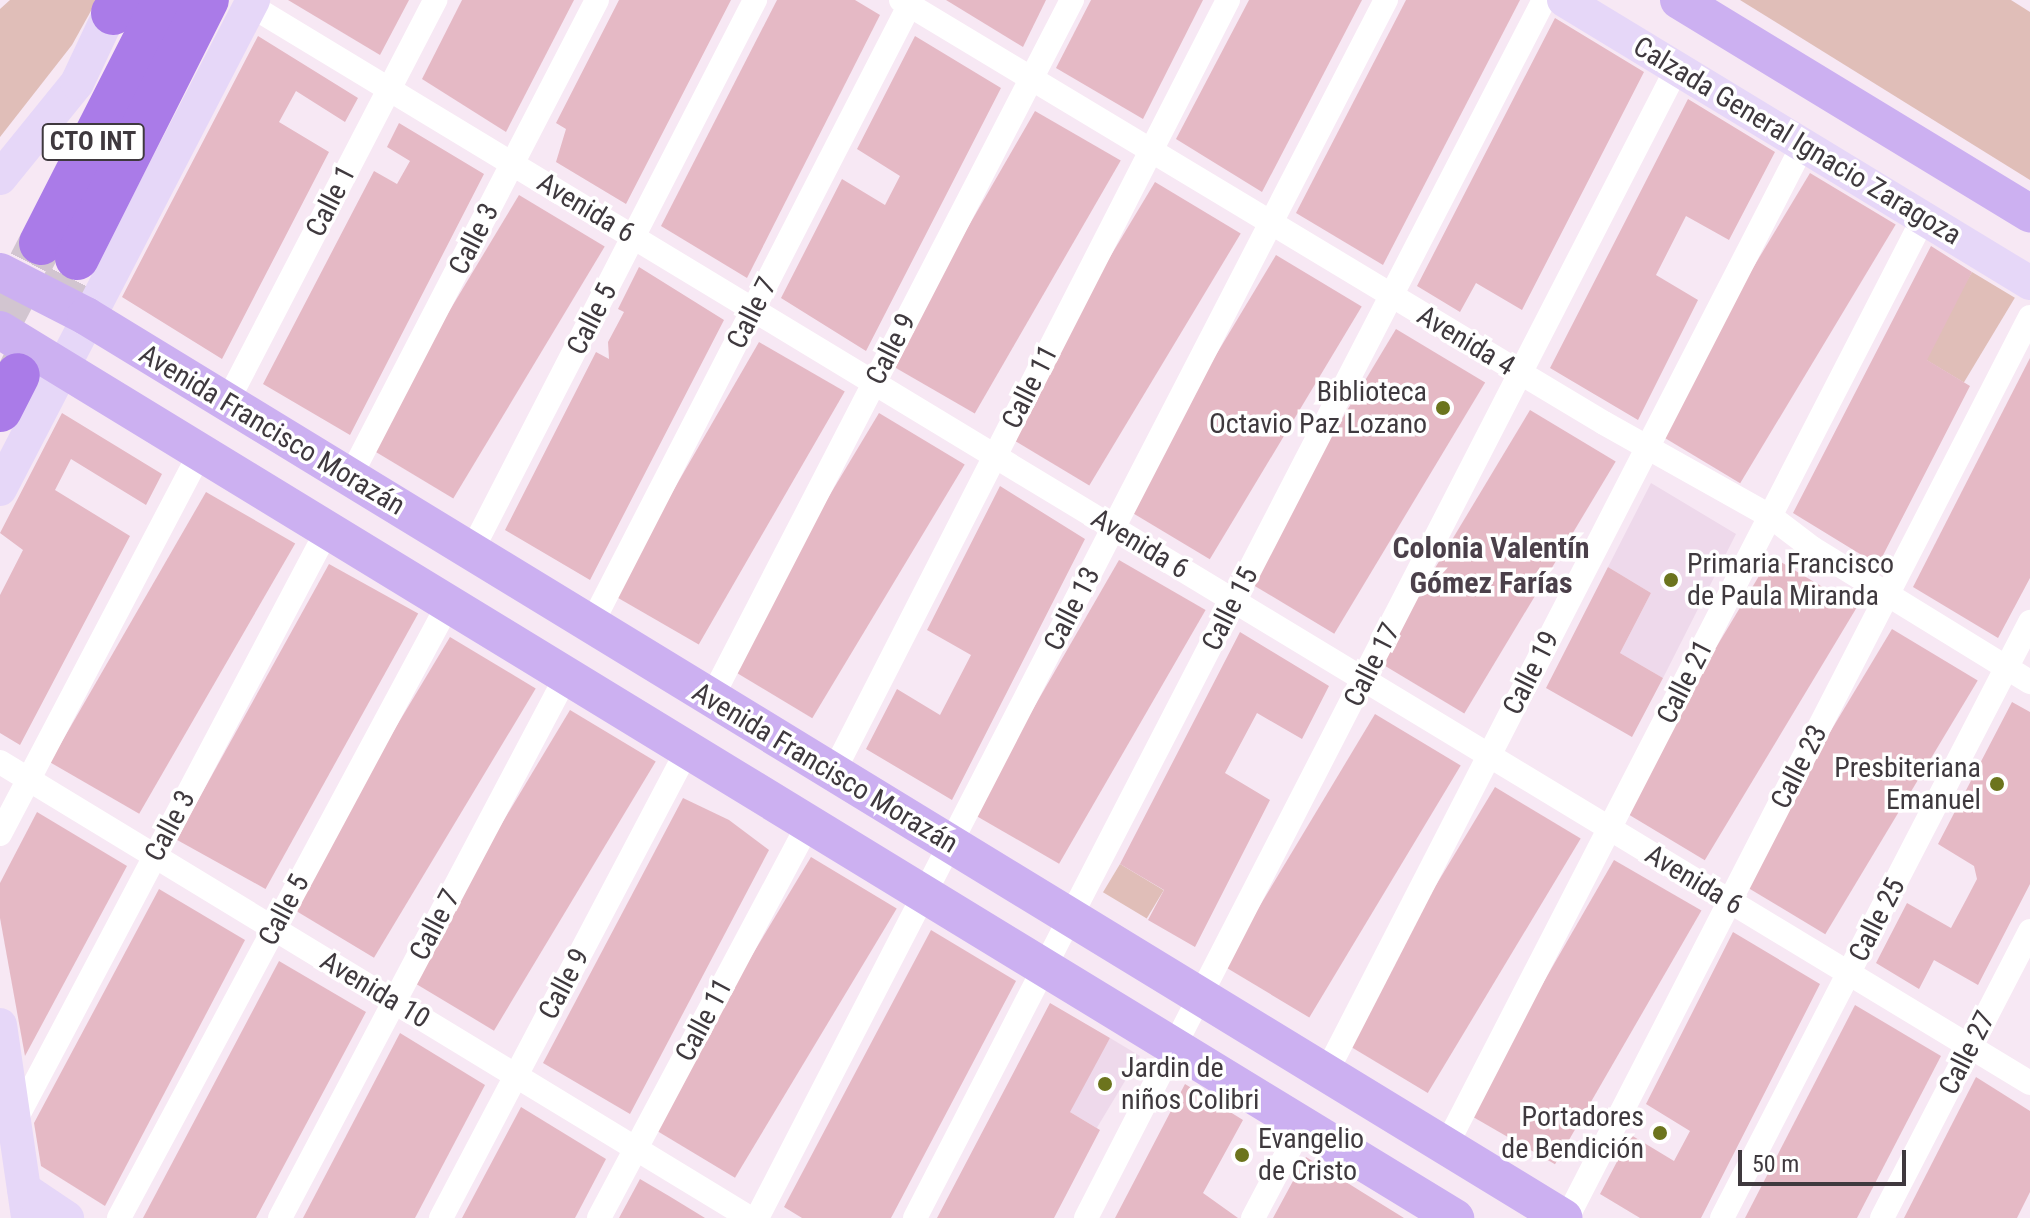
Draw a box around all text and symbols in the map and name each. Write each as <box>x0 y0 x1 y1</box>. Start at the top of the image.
street label: Calzada General Ignacio Zaragoza <box>1627 30 1967 252</box>
road number: CTO INT <box>41 120 145 164</box>
street label: Calle 1 <box>299 160 363 242</box>
street label: Avenida 6 <box>531 166 641 250</box>
street label: Calle 3 <box>442 198 506 280</box>
street label: Calle 7 <box>720 272 784 354</box>
street label: Calle 5 <box>560 278 624 360</box>
street label: Avenida 4 <box>1411 299 1521 383</box>
street label: Calle 9 <box>859 308 923 390</box>
street label: Avenida Francisco Morazán <box>133 337 411 523</box>
street label: Calle 11 <box>995 340 1065 434</box>
place label: Biblioteca Octavio Paz Lozano <box>1209 375 1427 441</box>
marker: Biblioteca Octavio Paz Lozano <box>1434 399 1452 417</box>
street label: Avenida 6 <box>1085 502 1195 586</box>
district label: Colonia Valentín Gómez Farías <box>1392 530 1590 600</box>
place label: Primaria Francisco de Paula Miranda <box>1687 547 1894 613</box>
street label: Calle 13 <box>1037 562 1107 656</box>
street label: Calle 15 <box>1195 562 1265 656</box>
marker: Primaria Francisco de Paula Miranda <box>1662 571 1680 589</box>
street label: Calle 17 <box>1337 618 1407 712</box>
street label: Calle 19 <box>1496 626 1566 720</box>
street label: Calle 21 <box>1650 635 1720 729</box>
street label: Avenida Francisco Morazán <box>686 675 964 861</box>
street label: Calle 23 <box>1764 720 1834 814</box>
place label: Presbiteriana Emanuel <box>1834 751 1981 817</box>
marker: Presbiteriana Emanuel <box>1988 775 2006 793</box>
street label: Calle 3 <box>137 785 203 867</box>
street label: Avenida 6 <box>1639 838 1749 922</box>
street label: Calle 5 <box>251 869 317 951</box>
street label: Calle 25 <box>1842 873 1912 967</box>
street label: Calle 7 <box>402 884 468 966</box>
street label: Calle 9 <box>531 943 597 1025</box>
street label: Avenida 10 <box>314 944 436 1036</box>
street label: Calle 11 <box>668 973 740 1067</box>
street label: Calle 27 <box>1932 1006 2002 1100</box>
place label: Jardin de niños Colibri <box>1121 1051 1259 1117</box>
marker: Jardin de niños Colibri <box>1096 1075 1114 1093</box>
place label: Portadores de Bendición <box>1501 1100 1644 1166</box>
place label: Evangelio de Cristo <box>1258 1122 1364 1188</box>
marker: Portadores de Bendición <box>1651 1124 1669 1142</box>
scale bar <box>1742 1134 1910 1184</box>
marker: Evangelio de Cristo <box>1233 1146 1251 1164</box>
text: 50 m <box>1752 1150 1799 1178</box>

